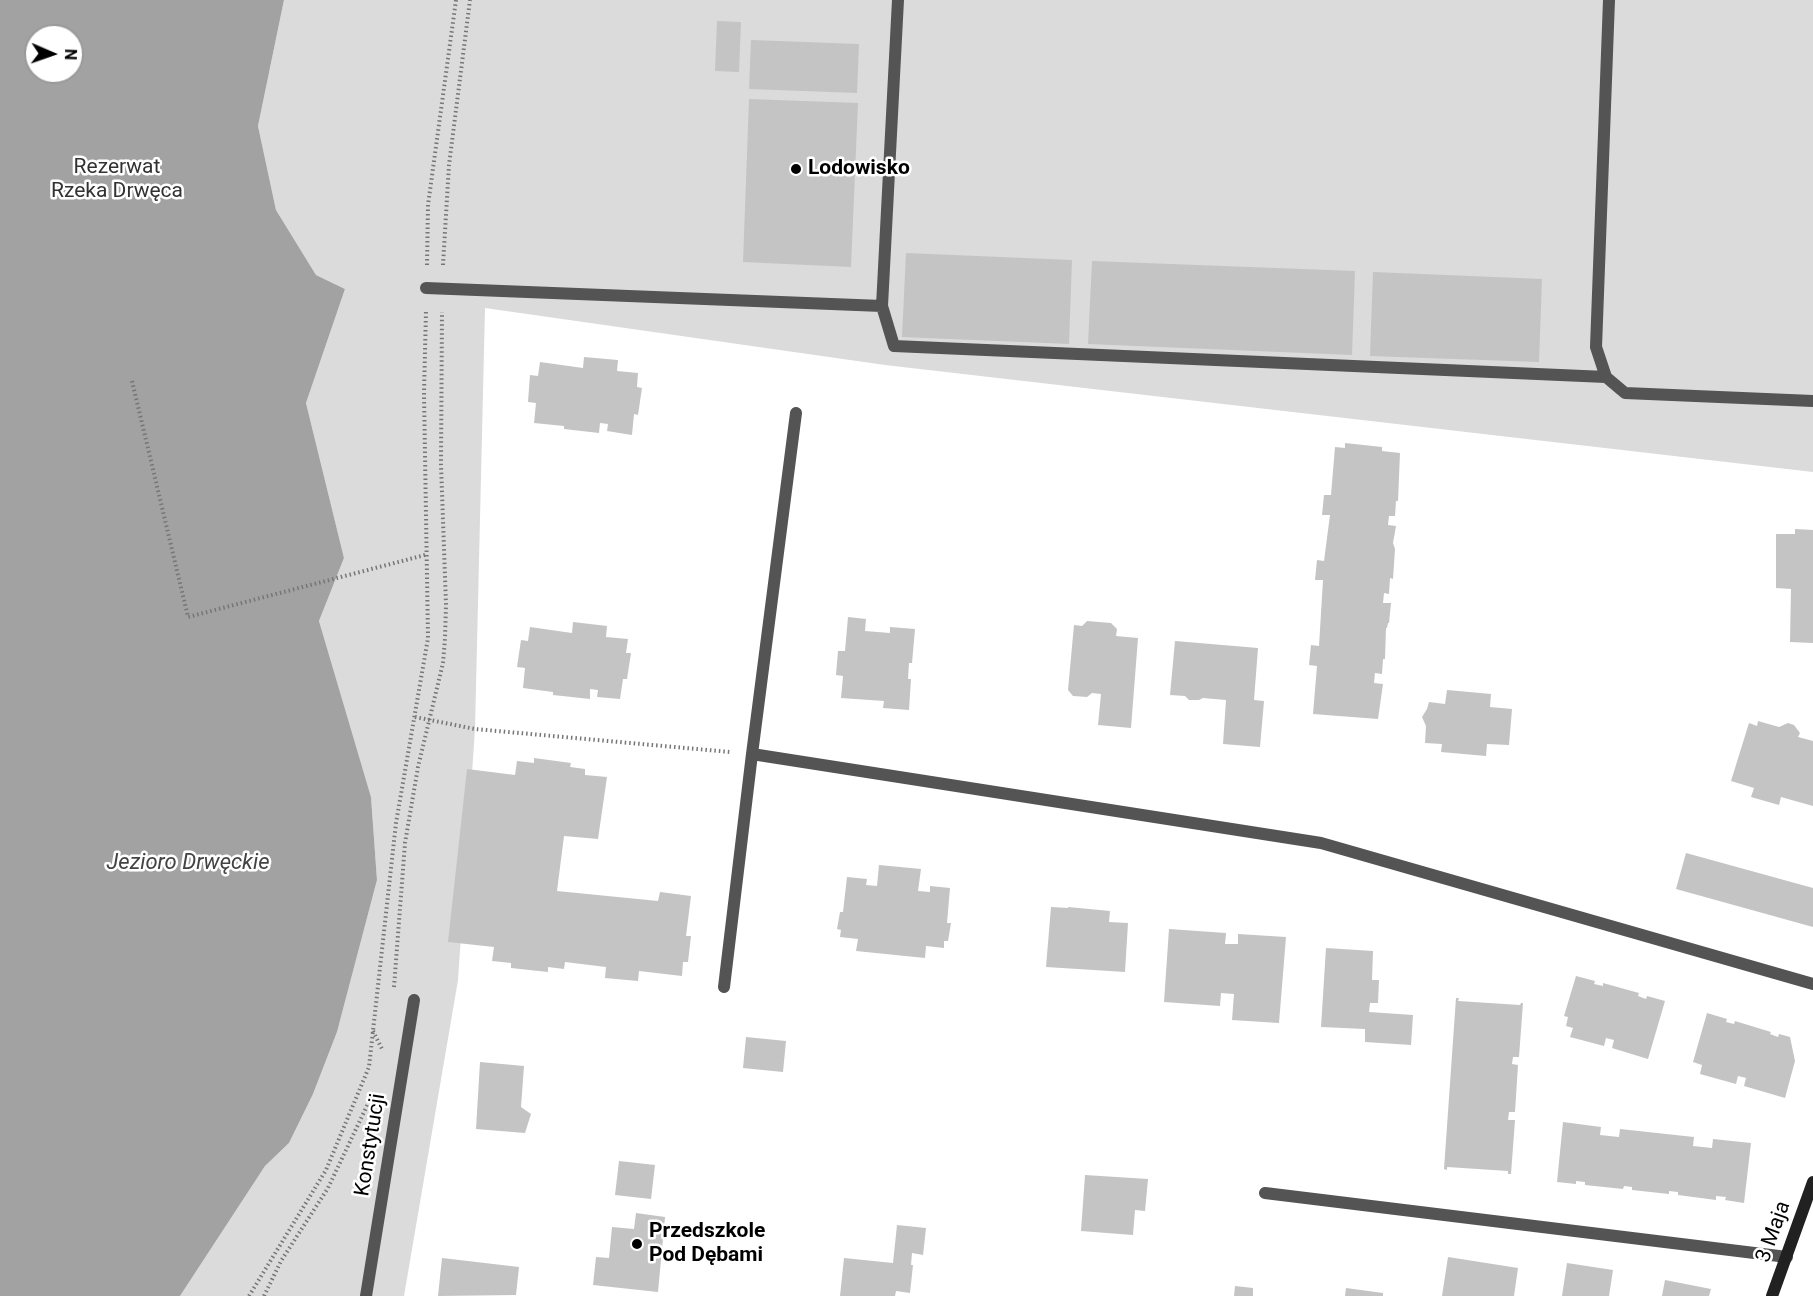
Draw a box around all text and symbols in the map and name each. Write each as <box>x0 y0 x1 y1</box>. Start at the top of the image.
north arrow <box>24 24 84 84</box>
text: N <box>61 49 80 61</box>
park label: Rezerwat Rzeka Drwęca <box>51 155 183 205</box>
place label: Lodowisko <box>808 156 910 182</box>
marker: Lodowisko <box>789 162 803 176</box>
water label: Jezioro Drwęckie <box>107 850 269 876</box>
street label: Konstytucji <box>350 1092 392 1198</box>
street label: 3 Maja <box>1751 1198 1797 1266</box>
place label: Przedszkole Pod Dębami <box>649 1219 765 1269</box>
marker: Przedszkole Pod Dębami <box>630 1237 644 1251</box>

